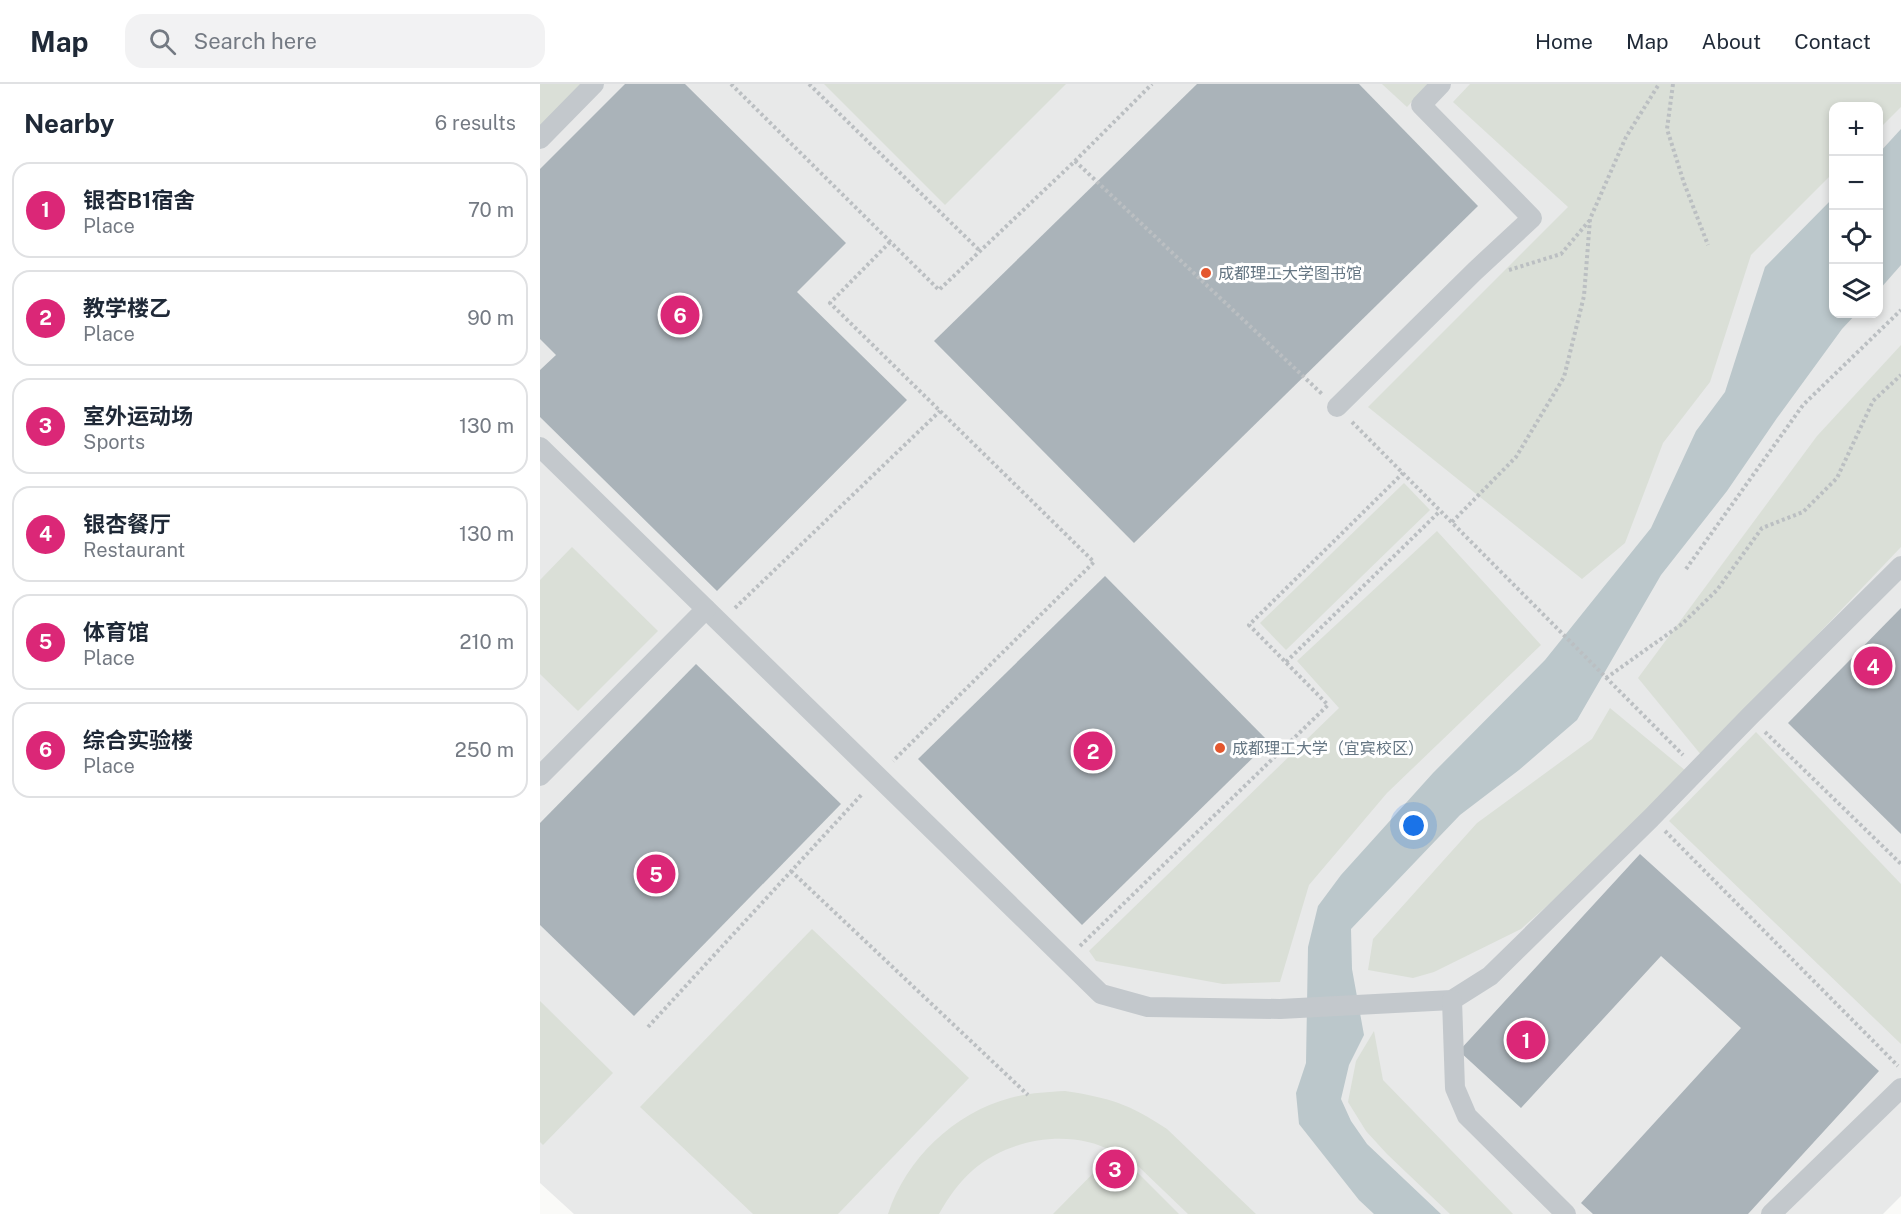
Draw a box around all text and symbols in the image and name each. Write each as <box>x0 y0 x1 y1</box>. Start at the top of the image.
search box <box>125 14 545 68</box>
text: Map <box>30 25 89 58</box>
icon: search <box>146 25 179 58</box>
text: Search here <box>194 28 317 54</box>
text: Home <box>1535 29 1593 54</box>
text: Map <box>1626 29 1669 54</box>
text: About <box>1702 29 1761 54</box>
text: Contact <box>1794 29 1871 54</box>
map controls <box>1829 102 1883 318</box>
button: + <box>1829 102 1883 156</box>
text: Nearby <box>24 108 114 139</box>
text: 6 results <box>435 111 516 135</box>
button: − <box>1829 156 1883 210</box>
text: 银杏B1宿舍 <box>83 187 195 213</box>
text: 1 <box>41 198 50 222</box>
text: 70 m <box>468 198 514 222</box>
button: locate <box>1829 210 1883 264</box>
text: Place <box>83 214 135 238</box>
place label: 成都理工大学图书馆 <box>1218 264 1362 283</box>
button: layers <box>1829 264 1883 318</box>
marker: 成都理工大学图书馆 <box>1199 266 1213 280</box>
pin: 6 <box>660 292 700 338</box>
text: 教学楼乙 <box>83 295 171 321</box>
text: 2 <box>39 306 52 330</box>
text: 90 m <box>467 306 514 330</box>
text: Place <box>83 322 135 346</box>
text: 室外运动场 <box>83 403 193 429</box>
text: 3 <box>39 414 52 438</box>
text: 130 m <box>459 414 514 438</box>
text: Sports <box>83 430 145 454</box>
text: 银杏餐厅 <box>83 511 171 537</box>
text: 4 <box>39 522 52 546</box>
text: 130 m <box>459 522 514 546</box>
text: Restaurant <box>83 538 185 562</box>
text: 体育馆 <box>83 619 149 645</box>
text: 5 <box>39 630 52 654</box>
text: 210 m <box>460 630 514 654</box>
pin: 4 <box>1854 644 1892 688</box>
text: Place <box>83 646 135 670</box>
text: 综合实验楼 <box>83 727 193 753</box>
pin: 2 <box>1074 728 1112 774</box>
text: 6 <box>39 738 52 762</box>
text: 250 m <box>455 738 514 762</box>
place label: 成都理工大学（宜宾校区） <box>1232 739 1424 758</box>
marker: 成都理工大学（宜宾校区） <box>1213 741 1227 755</box>
text: Place <box>83 754 135 778</box>
your location <box>1399 811 1428 840</box>
pin: 5 <box>636 852 676 896</box>
pin: 1 <box>1506 1018 1546 1062</box>
pin: 3 <box>1096 1146 1134 1192</box>

